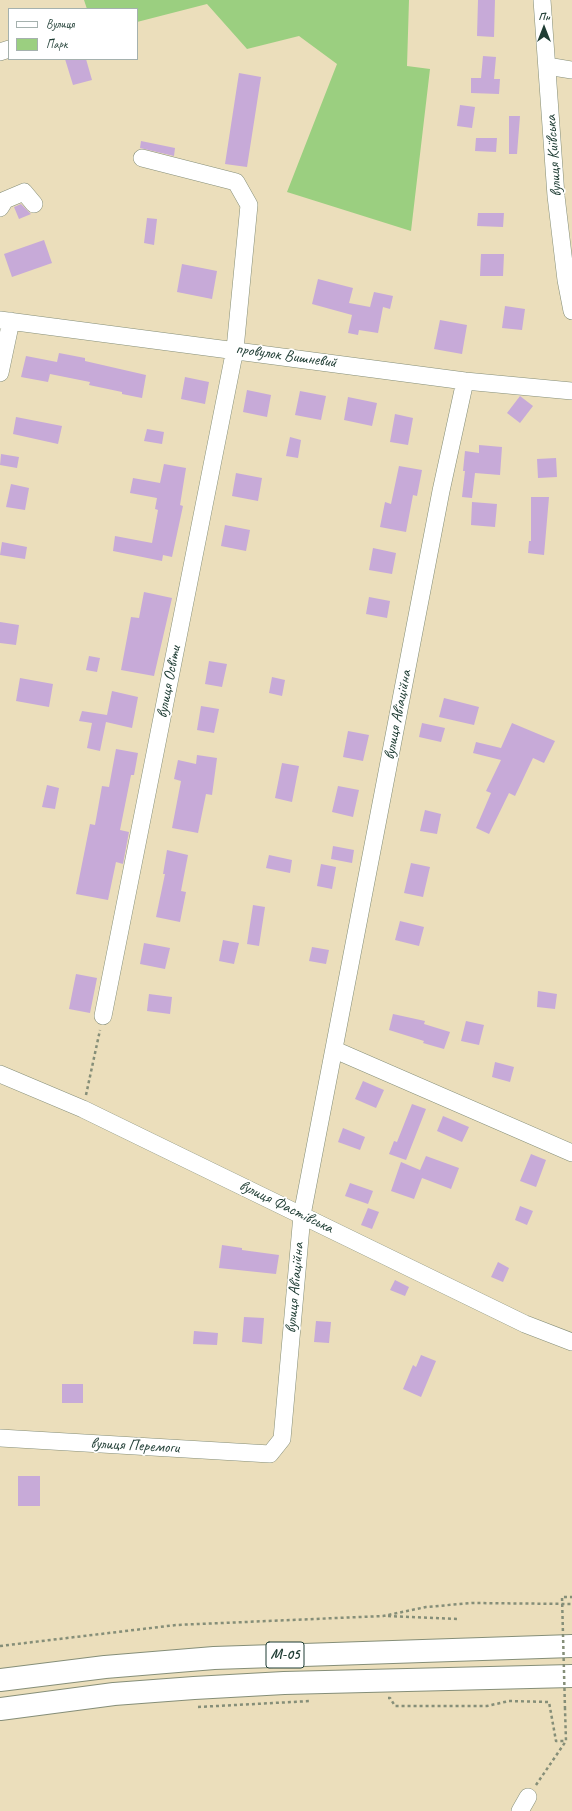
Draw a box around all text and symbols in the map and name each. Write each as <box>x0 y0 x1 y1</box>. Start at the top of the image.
legend <box>8 8 138 60</box>
north arrow <box>524 8 564 48</box>
text: Пн <box>538 9 550 23</box>
text: Вулиця <box>46 16 74 32</box>
text: Парк <box>46 36 67 52</box>
street label: вулиця Київська <box>542 114 566 198</box>
street label: провулок Вишневий <box>234 339 338 373</box>
street label: вулиця Освіти <box>153 644 185 720</box>
street label: вулиця Авіаційна <box>380 669 416 761</box>
street label: вулиця Фастівська <box>236 1176 336 1238</box>
street label: вулиця Авіаційна <box>281 1242 309 1334</box>
street label: вулиця Перемоги <box>90 1434 180 1458</box>
road number: М-05 <box>266 1642 304 1668</box>

